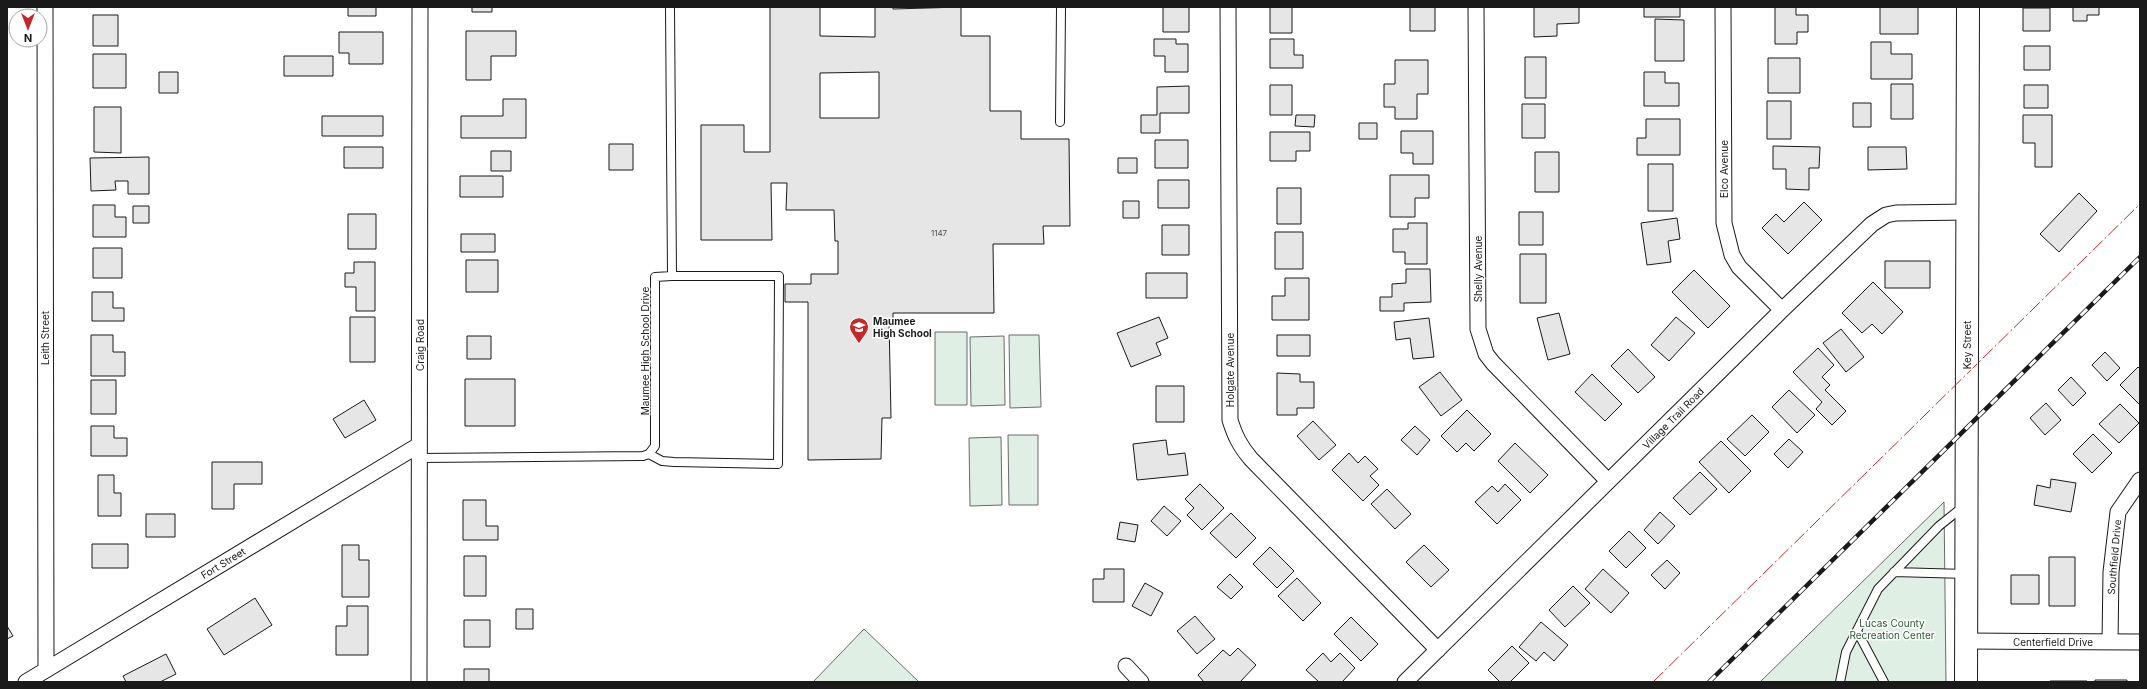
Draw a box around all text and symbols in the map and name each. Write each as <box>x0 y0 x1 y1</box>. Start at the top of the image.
north arrow <box>8 8 48 48</box>
text: N <box>24 31 32 45</box>
street label: Elco Avenue <box>1718 140 1730 198</box>
house number: 1147 <box>931 228 948 238</box>
street label: Shelly Avenue <box>1472 236 1484 302</box>
street label: Maumee High School Drive <box>639 287 651 415</box>
street label: Leith Street <box>39 310 51 365</box>
place label: Maumee High School <box>873 315 932 340</box>
school or university icon: Maumee High School <box>848 316 870 344</box>
street label: Craig Road <box>414 319 426 371</box>
street label: Key Street <box>1961 320 1973 369</box>
street label: Holgate Avenue <box>1224 333 1236 407</box>
street label: Village Trail Road <box>1640 385 1706 451</box>
street label: Southfield Drive <box>2105 519 2123 595</box>
street label: Fort Street <box>199 545 248 581</box>
park label: Lucas County Recreation Center <box>1849 617 1935 641</box>
street label: Centerfield Drive <box>2013 636 2093 648</box>

